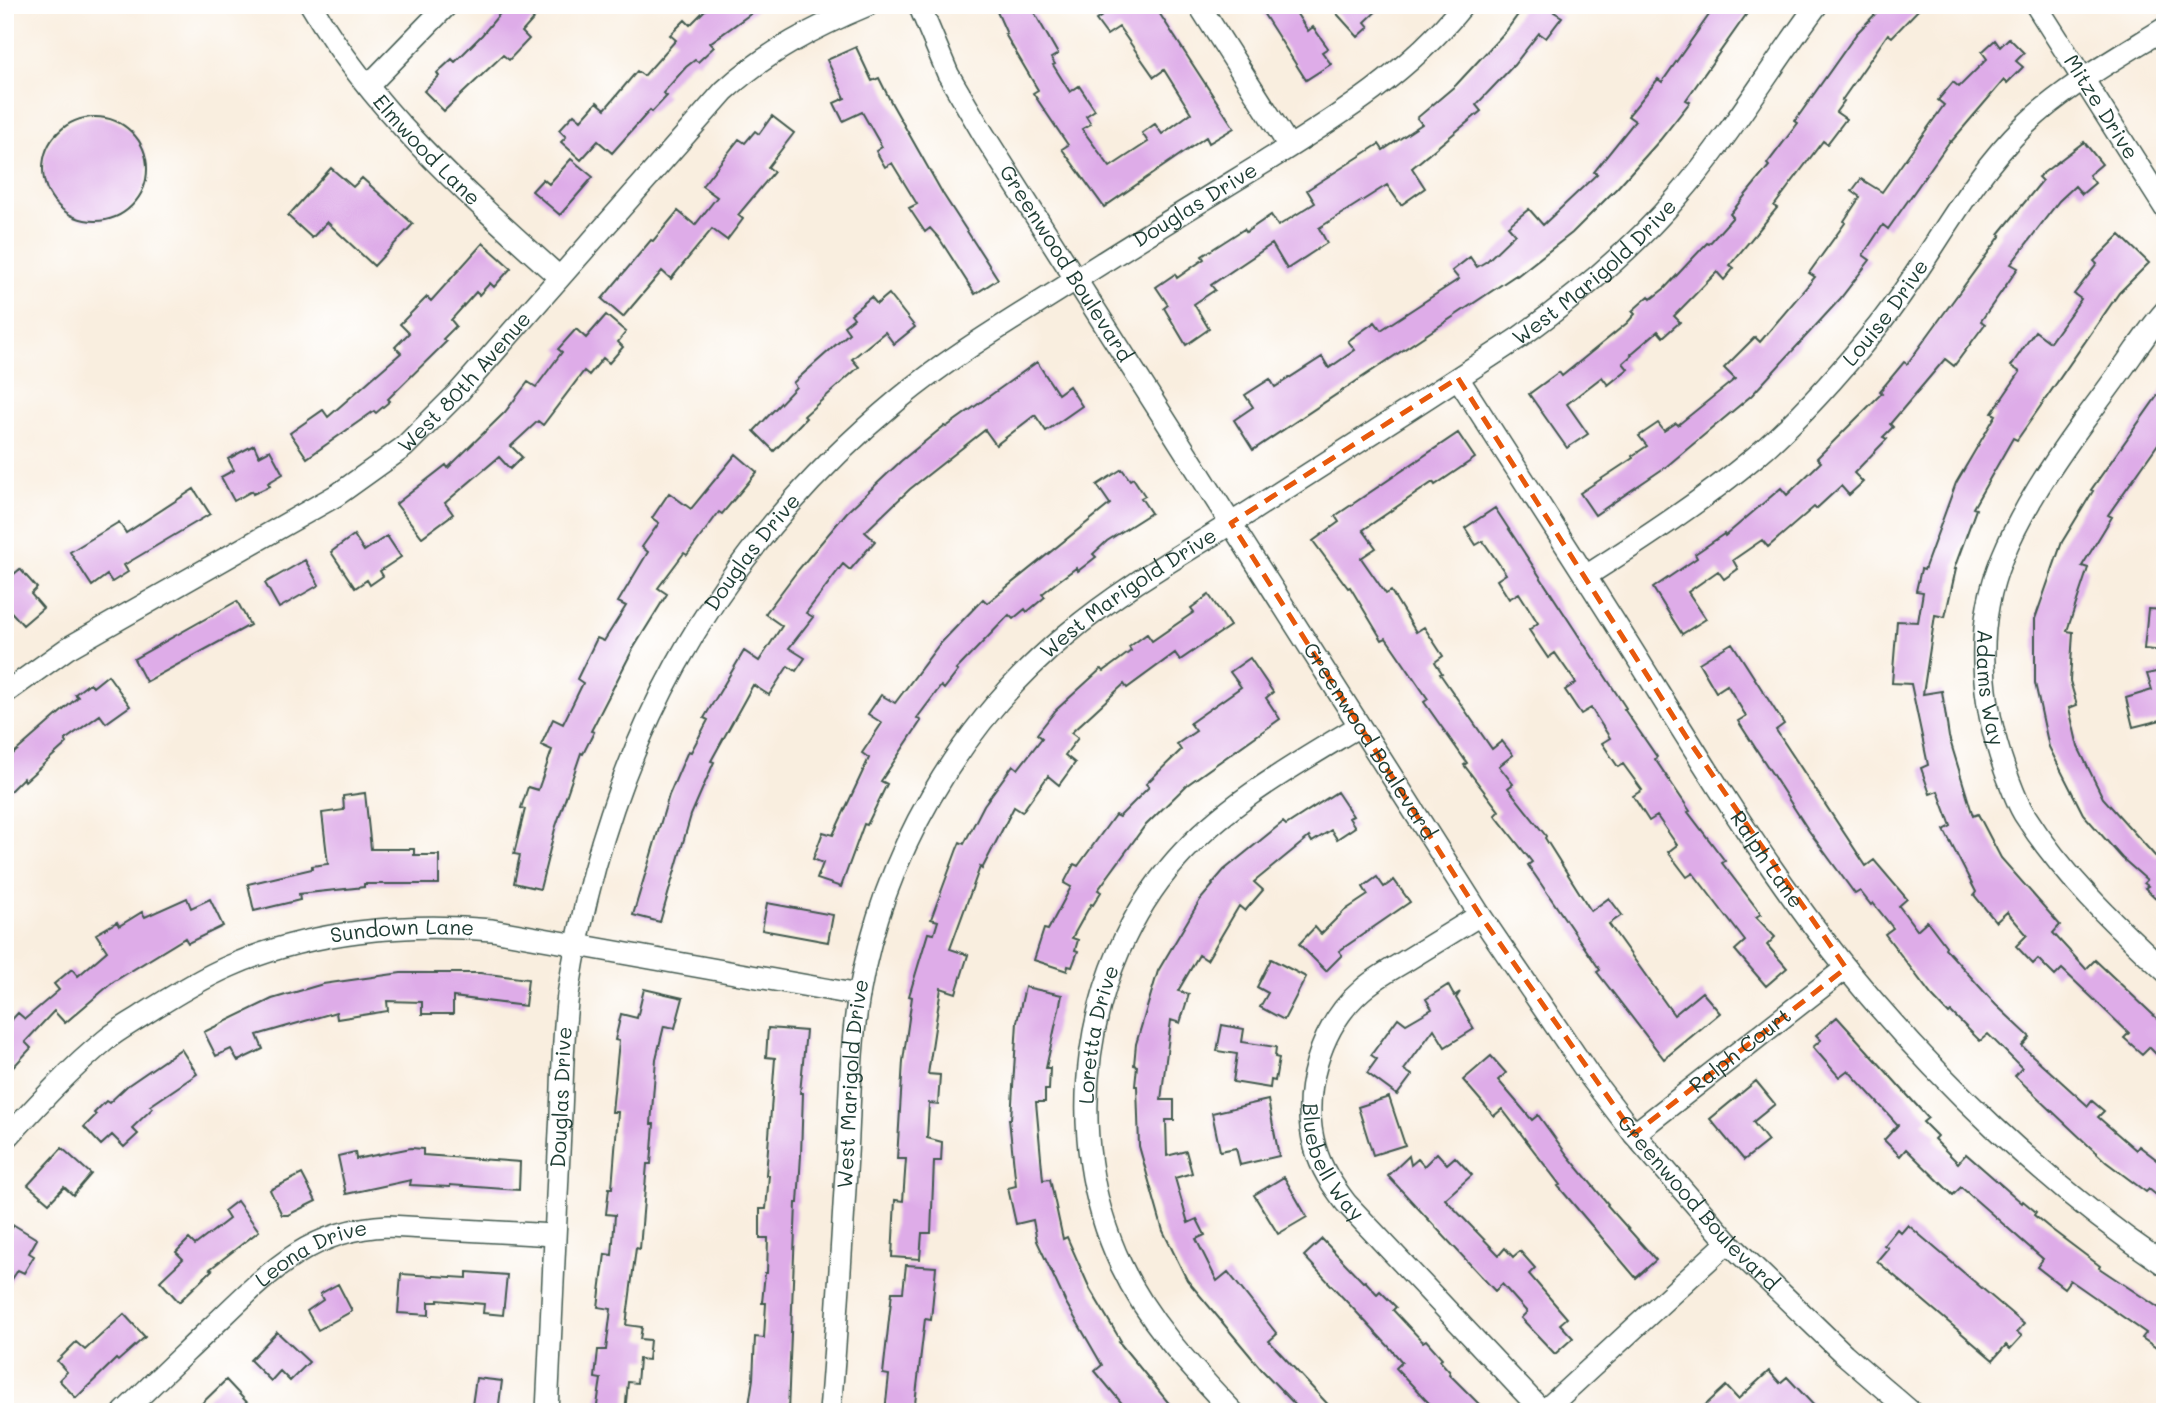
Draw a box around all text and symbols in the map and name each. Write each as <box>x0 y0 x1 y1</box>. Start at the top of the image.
street label: Mitze Drive <box>2059 49 2146 164</box>
street label: Elmwood Lane <box>368 88 487 210</box>
street label: Douglas Drive <box>1127 155 1262 252</box>
street label: Greenwood Boulevard <box>994 159 1140 366</box>
street label: West Marigold Drive <box>1506 192 1681 350</box>
street label: Louise Drive <box>1836 254 1933 371</box>
street label: West 80th Avenue <box>391 305 536 458</box>
street label: Douglas Drive <box>697 487 805 615</box>
street label: West Marigold Drive <box>1033 521 1221 664</box>
street label: Adams Way <box>1972 629 2012 748</box>
street label: Greenwood Boulevard <box>1298 637 1443 844</box>
street label: Ralph Lane <box>1725 805 1811 913</box>
street label: Sundown Lane <box>328 912 475 948</box>
street label: Loretta Drive <box>1072 961 1124 1104</box>
street label: West Marigold Drive <box>830 977 874 1189</box>
street label: Ralph Court <box>1683 1001 1796 1098</box>
street label: Douglas Drive <box>543 1026 577 1168</box>
street label: Bluebell Way <box>1298 1103 1371 1226</box>
street label: Greenwood Boulevard <box>1612 1109 1785 1296</box>
street label: Leona Drive <box>249 1213 369 1292</box>

